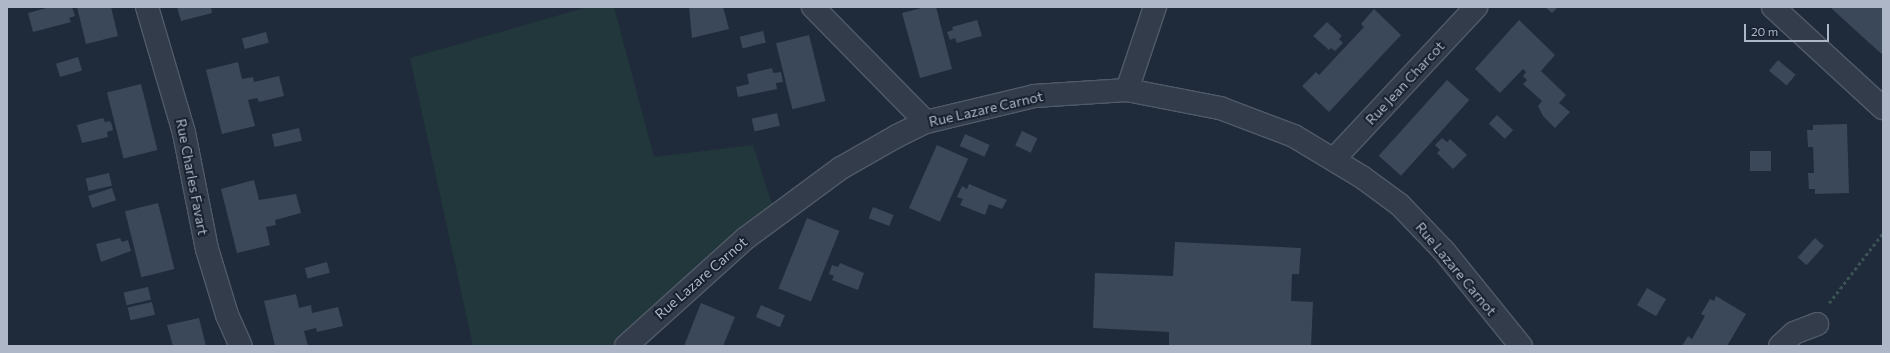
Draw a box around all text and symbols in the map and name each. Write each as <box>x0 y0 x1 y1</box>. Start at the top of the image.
scale bar <box>1746 16 1831 42</box>
text: 20 m <box>1751 24 1778 38</box>
street label: Rue Jean Charcot <box>1362 38 1448 128</box>
street label: Rue Lazare Carnot <box>927 88 1045 130</box>
street label: Rue Charles Favart <box>172 117 212 237</box>
street label: Rue Lazare Carnot <box>1412 219 1500 319</box>
street label: Rue Lazare Carnot <box>651 233 751 323</box>

